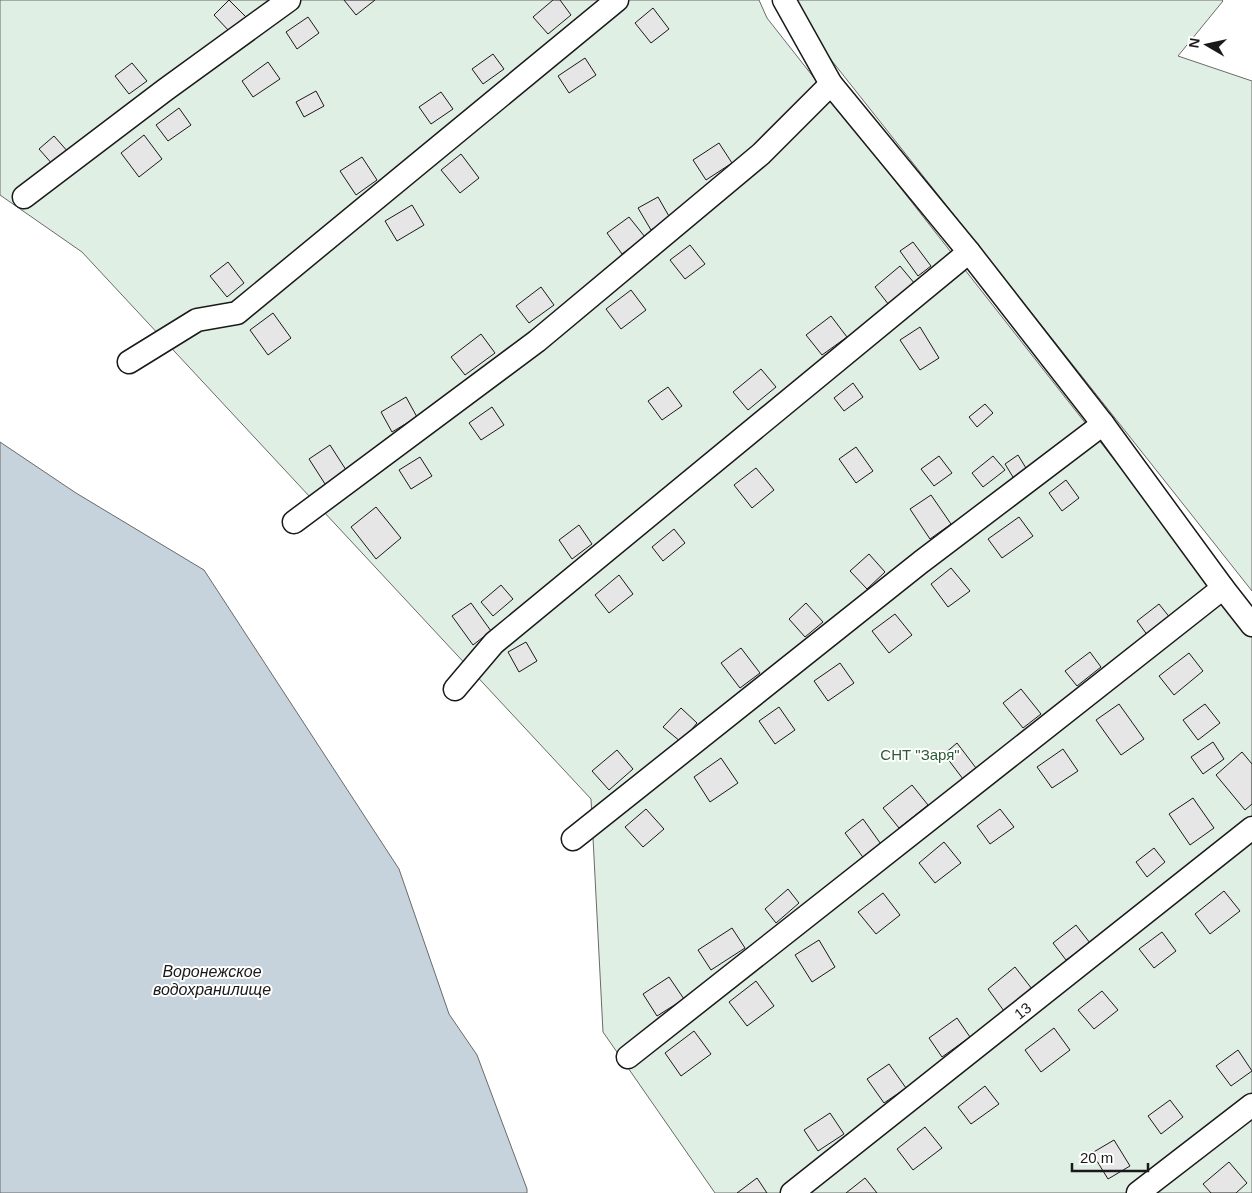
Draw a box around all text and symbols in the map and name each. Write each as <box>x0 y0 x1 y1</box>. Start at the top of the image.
north arrow <box>1182 20 1232 70</box>
text: N <box>1185 37 1203 49</box>
park label: СНТ "Заря" <box>880 746 960 763</box>
water label: Воронежское водохранилище <box>153 963 271 998</box>
street label: 13 <box>1010 998 1034 1022</box>
scale bar <box>1072 1140 1148 1172</box>
text: 20 m <box>1080 1149 1113 1166</box>

